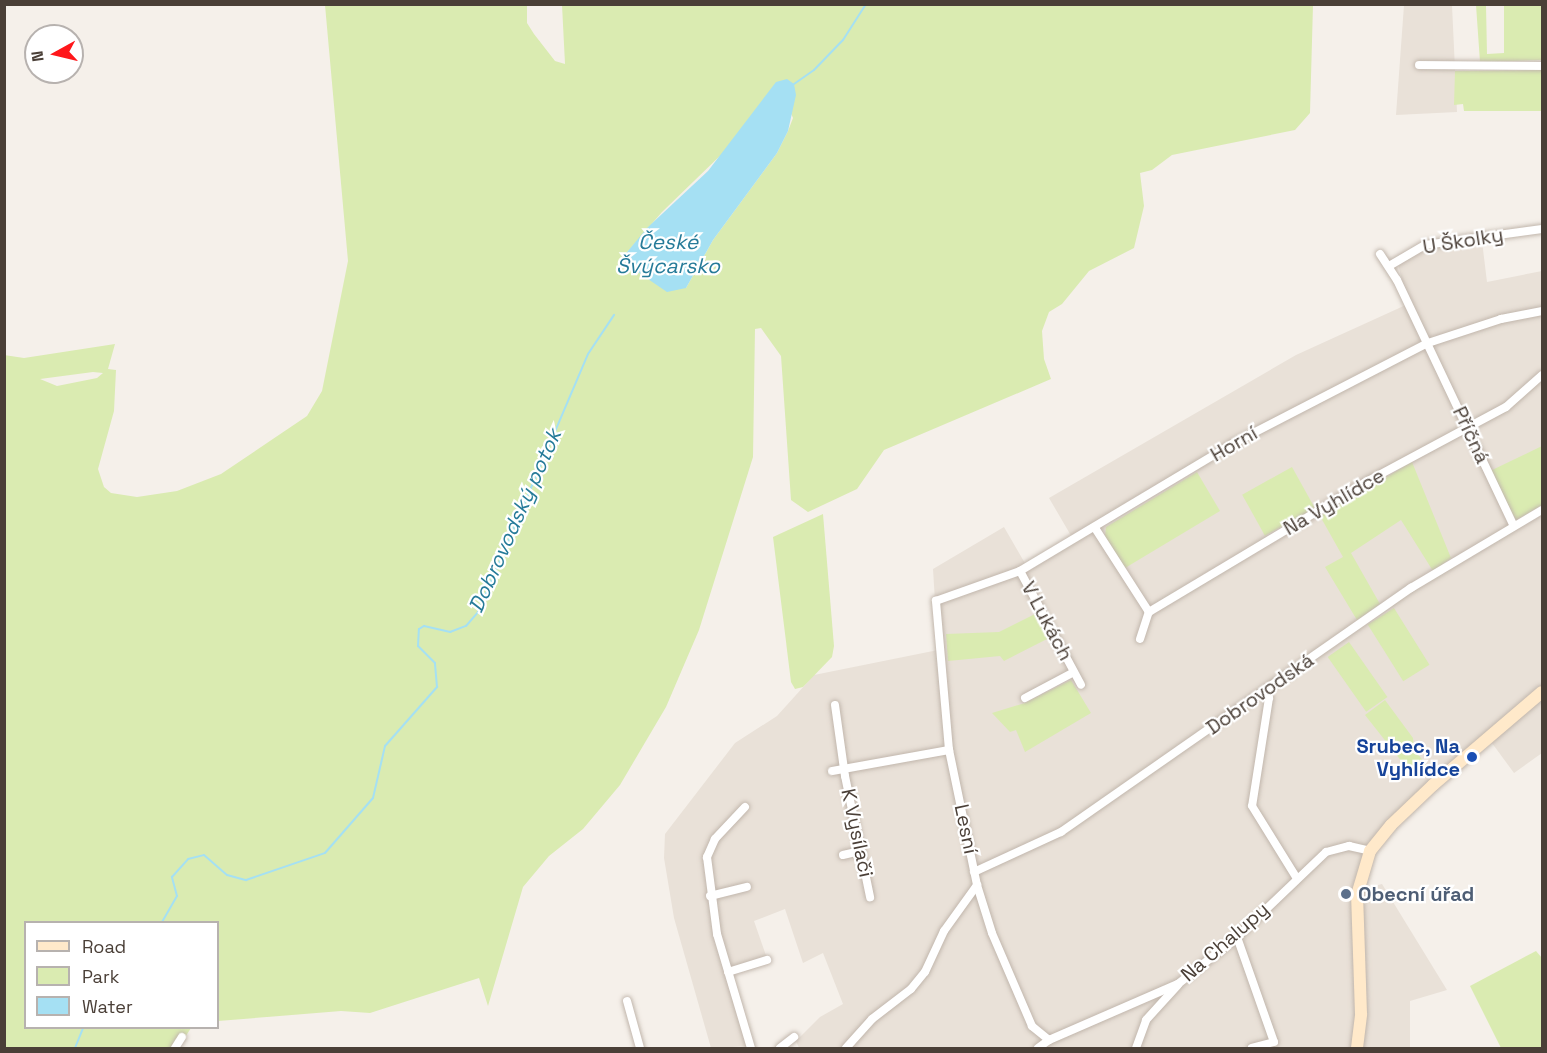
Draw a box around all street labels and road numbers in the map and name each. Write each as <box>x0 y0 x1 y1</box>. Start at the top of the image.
street label: U Školky <box>1421 223 1505 259</box>
street label: Příčná <box>1447 403 1495 467</box>
street label: Horní <box>1206 421 1262 467</box>
street label: Na Vyhlídce <box>1279 463 1389 541</box>
street label: V Lukách <box>1016 577 1078 665</box>
street label: Dobrovodská <box>1202 648 1318 740</box>
street label: K Vysílači <box>836 786 878 880</box>
street label: Lesní <box>949 802 983 856</box>
street label: Na Chalupy <box>1176 897 1274 987</box>

